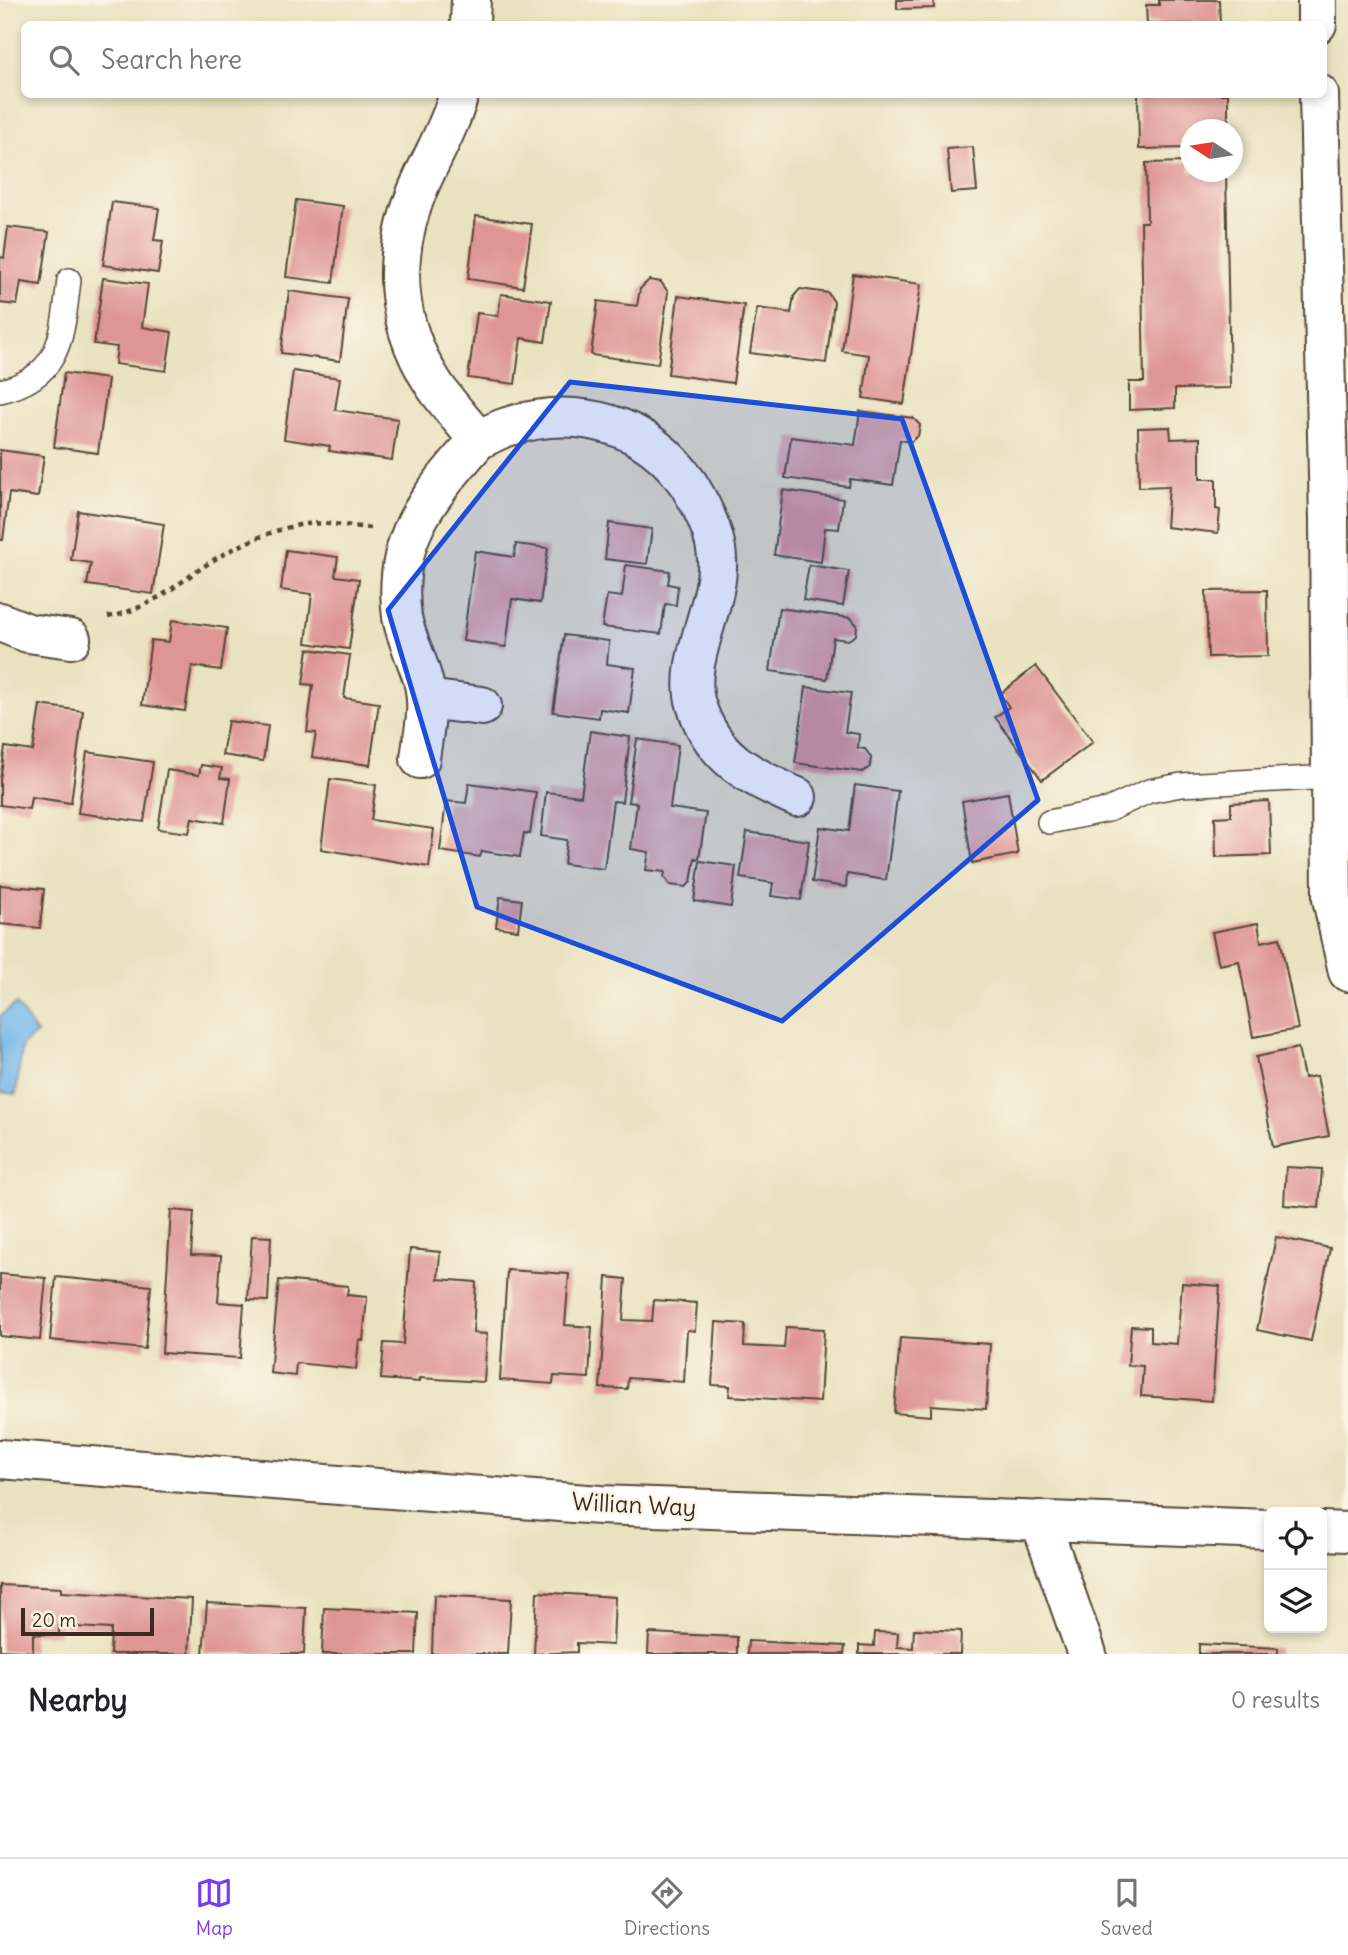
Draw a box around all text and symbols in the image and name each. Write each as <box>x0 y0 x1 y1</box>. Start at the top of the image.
search box <box>21 21 1327 98</box>
icon: search <box>45 41 83 79</box>
text: Search here <box>101 43 242 76</box>
north arrow <box>1180 119 1243 182</box>
street label: Willian Way <box>571 1486 697 1522</box>
map controls <box>1264 1507 1327 1633</box>
button: locate <box>1264 1507 1327 1570</box>
button: layers <box>1264 1570 1327 1633</box>
scale bar <box>21 1605 154 1637</box>
text: 20 m <box>32 1608 76 1632</box>
text: Nearby <box>28 1681 128 1719</box>
text: 0 results <box>1231 1685 1320 1714</box>
tab: Map <box>195 1874 233 1940</box>
tab: Directions <box>624 1874 710 1940</box>
tab: Saved <box>1101 1874 1153 1940</box>

